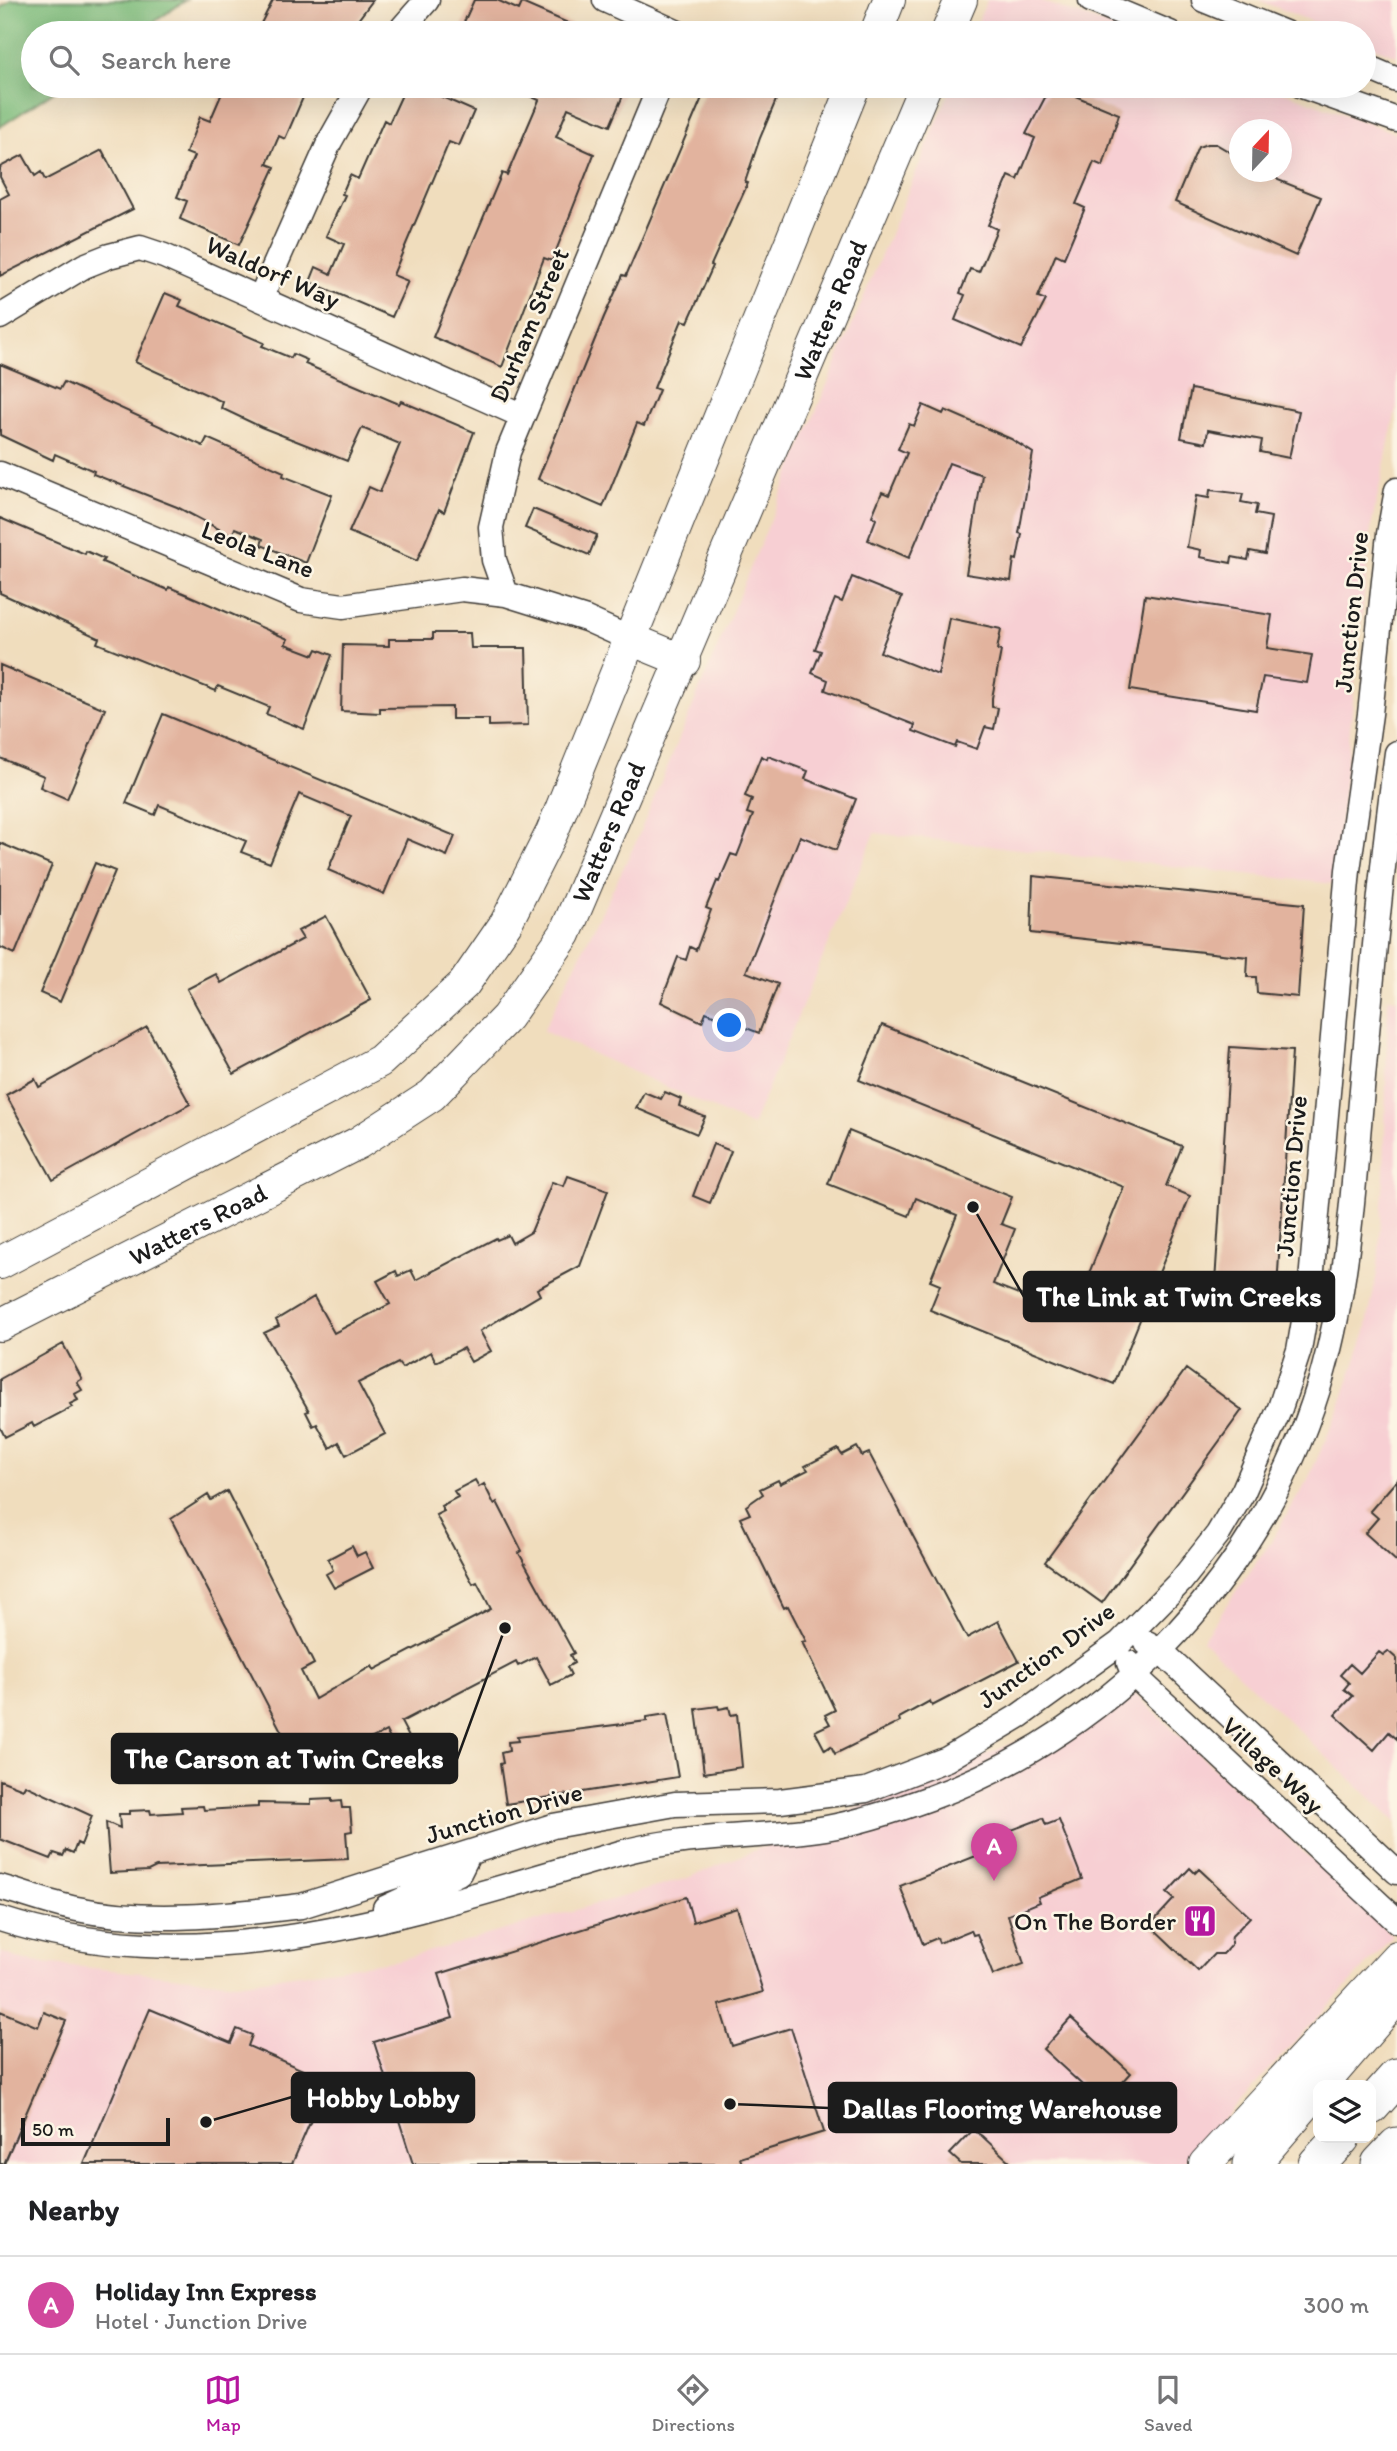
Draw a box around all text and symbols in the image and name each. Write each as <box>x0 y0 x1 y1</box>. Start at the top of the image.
search box <box>21 21 1376 98</box>
icon: search <box>45 41 83 79</box>
text: Search here <box>101 44 231 76</box>
north arrow <box>1229 119 1292 182</box>
street label: Waldorf Way <box>201 228 345 316</box>
street label: Watters Road <box>786 235 874 386</box>
street label: Durham Street <box>482 243 576 407</box>
street label: Leola Lane <box>197 513 319 585</box>
street label: Junction Drive <box>1327 530 1375 694</box>
street label: Watters Road <box>564 757 652 907</box>
your location <box>712 1008 746 1042</box>
street label: Junction Drive <box>1268 1094 1314 1258</box>
street label: Watters Road <box>124 1176 272 1273</box>
callout: The Link at Twin Creeks <box>1024 1272 1334 1321</box>
text: The Link at Twin Creeks <box>1035 1279 1322 1313</box>
street label: Junction Drive <box>971 1595 1121 1715</box>
street label: Village Way <box>1215 1710 1331 1820</box>
callout: The Carson at Twin Creeks <box>112 1734 457 1783</box>
text: The Carson at Twin Creeks <box>123 1741 444 1775</box>
street label: Junction Drive <box>422 1775 586 1851</box>
pin: A <box>971 1823 1017 1881</box>
restaurant icon: On The Border <box>1181 1902 1219 1940</box>
place label: On The Border <box>1014 1905 1176 1937</box>
callout: Hobby Lobby <box>292 2073 474 2122</box>
text: Hobby Lobby <box>306 2080 460 2114</box>
map controls <box>1313 2080 1376 2143</box>
button: layers <box>1313 2080 1376 2143</box>
callout: Dallas Flooring Warehouse <box>829 2083 1176 2132</box>
text: Dallas Flooring Warehouse <box>842 2091 1162 2125</box>
scale bar <box>21 2115 170 2147</box>
text: 50 m <box>32 2118 74 2141</box>
text: Nearby <box>28 2191 119 2228</box>
text: Holiday Inn Express <box>95 2275 317 2307</box>
text: A <box>44 2291 58 2319</box>
text: 300 m <box>1304 2291 1369 2319</box>
text: Hotel · Junction Drive <box>95 2307 308 2335</box>
tab: Map <box>204 2371 242 2436</box>
tab: Directions <box>651 2371 735 2436</box>
tab: Saved <box>1144 2371 1192 2436</box>

